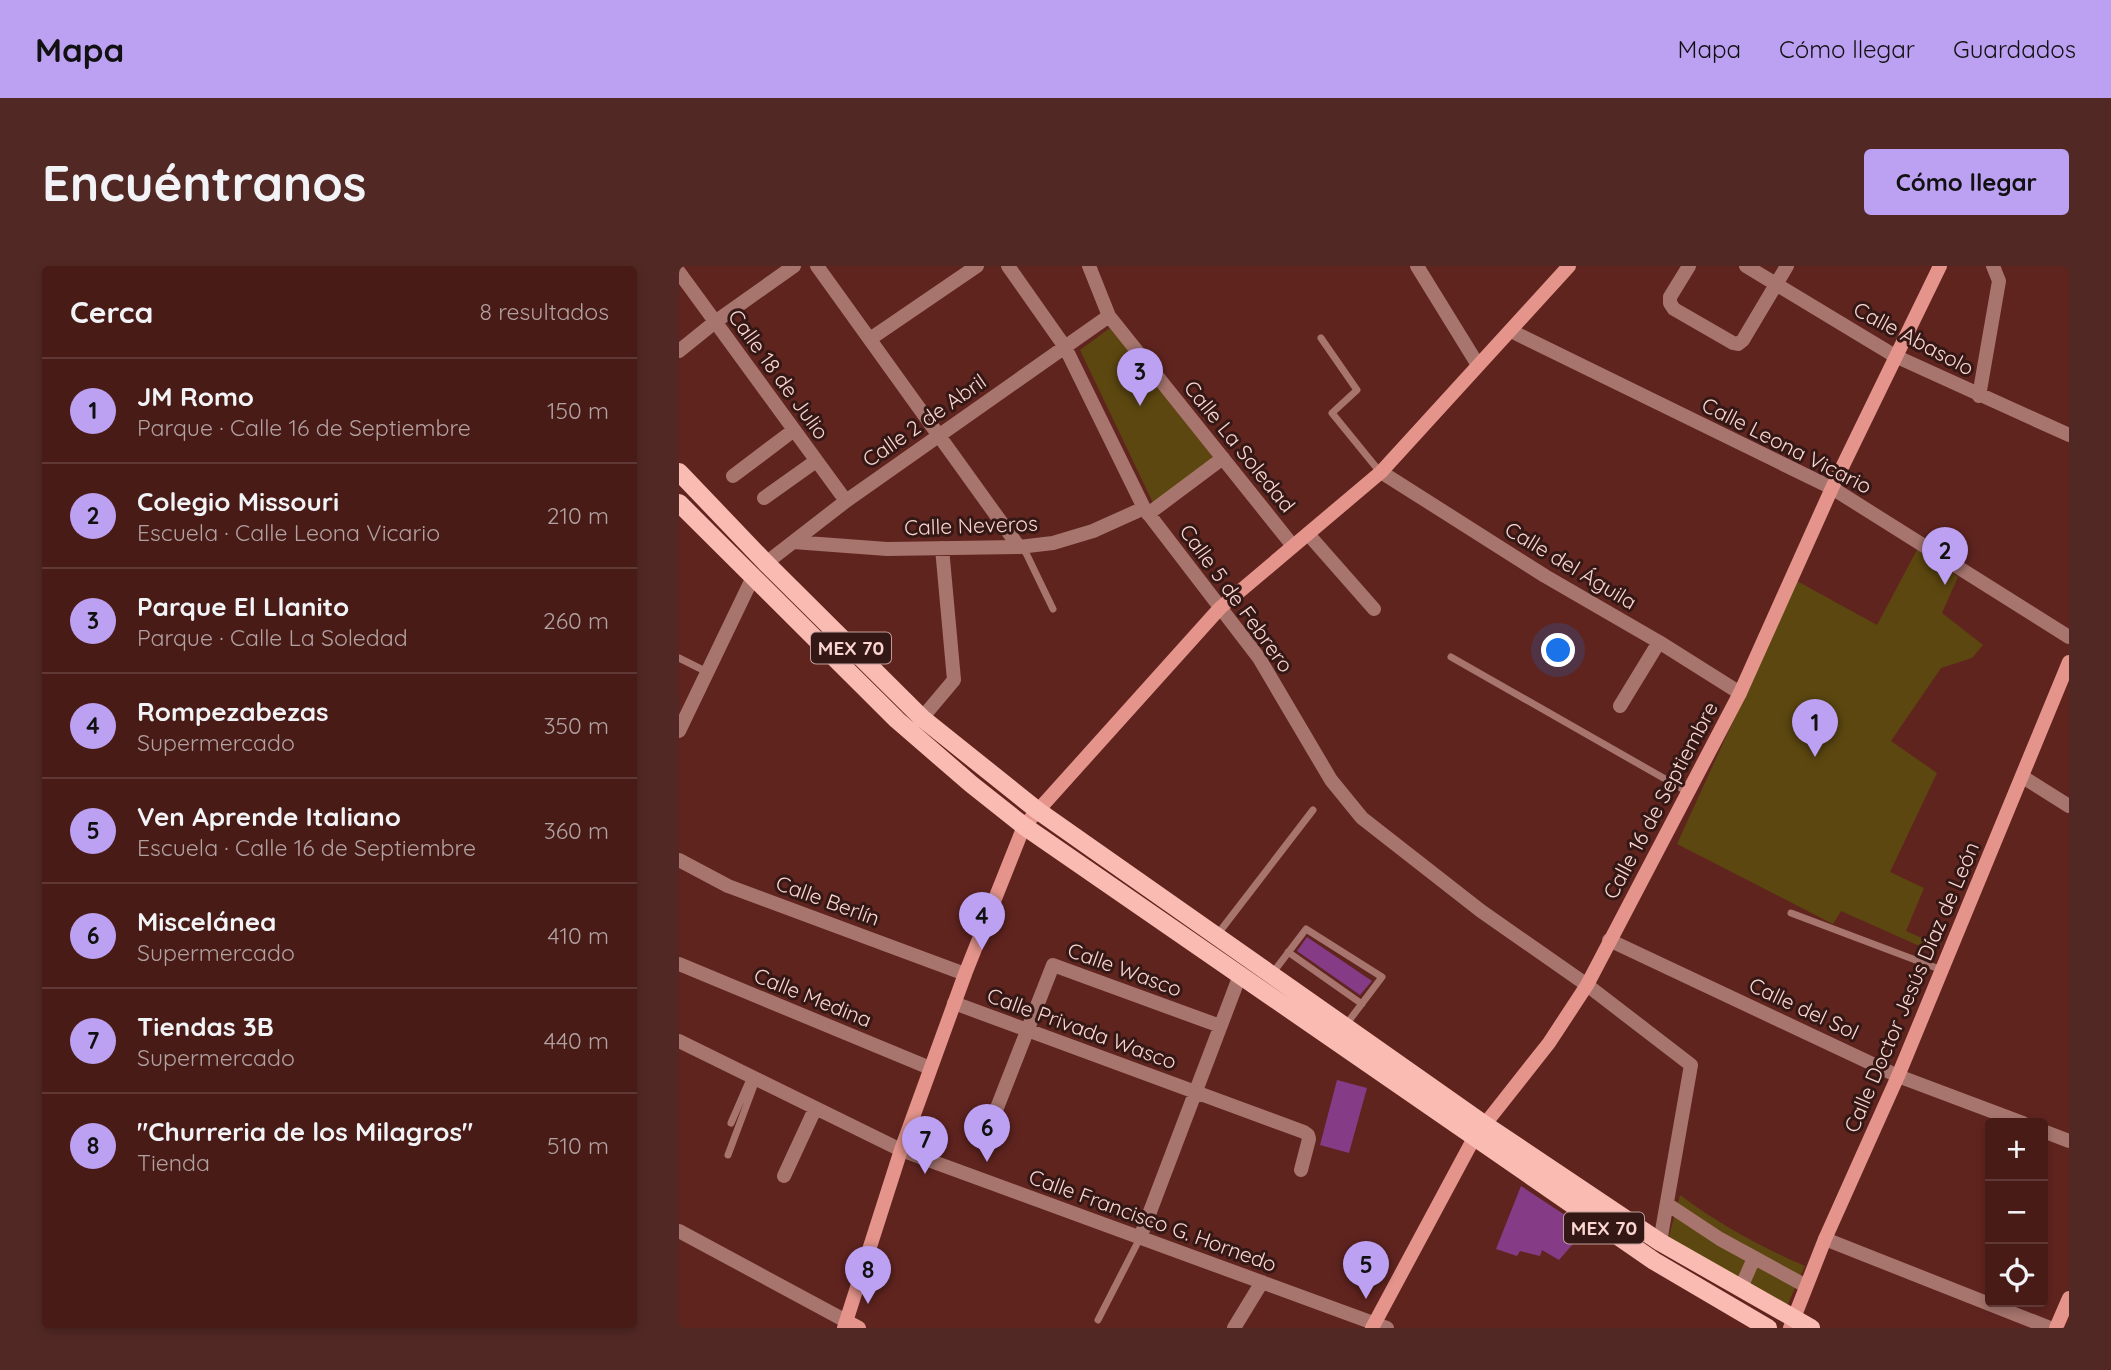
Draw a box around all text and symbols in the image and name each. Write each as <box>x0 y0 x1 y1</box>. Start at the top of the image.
text: Mapa <box>35 29 124 70</box>
text: Mapa <box>1678 34 1741 64</box>
text: Cómo llegar <box>1779 34 1915 64</box>
text: Guardados <box>1953 34 2076 64</box>
button: Cómo llegar <box>1864 149 2069 215</box>
text: Encuéntranos <box>42 152 366 213</box>
text: Cerca <box>70 293 153 331</box>
street label: Calle Abasolo <box>1849 295 1979 381</box>
text: 8 resultados <box>480 297 609 326</box>
street label: Calle 18 de Julio <box>723 304 835 444</box>
pin: 3 <box>1117 348 1163 406</box>
street label: Calle 2 de Abril <box>857 368 991 472</box>
street label: Calle La Soledad <box>1179 375 1301 517</box>
text: JM Romo <box>137 380 254 413</box>
street label: Calle Leona Vicario <box>1698 391 1876 499</box>
text: 1 <box>89 396 97 425</box>
text: 150 m <box>547 396 609 425</box>
text: Parque · Calle 16 de Septiembre <box>137 413 471 442</box>
text: Colegio Missouri <box>137 485 339 518</box>
text: 2 <box>86 501 100 530</box>
text: 210 m <box>547 501 609 530</box>
street label: Calle Neveros <box>904 510 1038 540</box>
street label: Calle del Águila <box>1500 515 1642 615</box>
text: Escuela · Calle Leona Vicario <box>137 518 440 547</box>
street label: Calle 5 de Febrero <box>1174 519 1300 677</box>
pin: 2 <box>1922 527 1968 585</box>
text: Parque El Llanito <box>137 590 349 623</box>
text: 3 <box>87 606 99 635</box>
text: 260 m <box>543 606 609 635</box>
text: Parque · Calle La Soledad <box>137 623 408 652</box>
road number: MEX 70 <box>811 632 891 664</box>
your location <box>1541 633 1575 667</box>
text: Rompezabezas <box>137 695 329 728</box>
street label: Calle 16 de Septiembre <box>1597 697 1723 903</box>
pin: 1 <box>1792 699 1838 757</box>
text: 4 <box>86 711 100 740</box>
text: 350 m <box>543 711 609 740</box>
text: Supermercado <box>137 728 295 757</box>
text: Ven Aprende Italiano <box>137 800 401 833</box>
text: 5 <box>86 816 100 845</box>
text: 360 m <box>544 816 609 845</box>
text: Escuela · Calle 16 de Septiembre <box>137 833 476 862</box>
street label: Calle Doctor Jesús Díaz de León <box>1838 838 1984 1136</box>
street label: Calle Berlín <box>773 869 883 931</box>
pin: 4 <box>959 892 1005 950</box>
text: Miscelánea <box>137 905 276 938</box>
text: 6 <box>87 921 99 950</box>
text: 410 m <box>548 921 609 950</box>
street label: Calle Wasco <box>1064 936 1186 1002</box>
text: Supermercado <box>137 938 295 967</box>
street label: Calle Medina <box>750 962 876 1032</box>
street label: Calle del Sol <box>1745 971 1863 1045</box>
street label: Calle Privada Wasco <box>984 982 1180 1074</box>
text: Tiendas 3B <box>137 1010 274 1043</box>
text: 7 <box>87 1026 99 1055</box>
text: 440 m <box>544 1026 609 1055</box>
text: Supermercado <box>137 1043 295 1072</box>
pin: 6 <box>964 1104 1010 1162</box>
text: "Churreria de los Milagros" <box>137 1115 473 1148</box>
pin: 7 <box>902 1116 948 1174</box>
map controls <box>1985 1118 2048 1307</box>
button: + <box>1985 1118 2048 1181</box>
text: 8 <box>87 1131 99 1160</box>
text: 510 m <box>547 1131 609 1160</box>
text: Tienda <box>137 1148 210 1177</box>
street label: Calle Francisco G. Hornedo <box>1026 1163 1280 1277</box>
button: − <box>1985 1181 2048 1244</box>
road number: MEX 70 <box>1564 1212 1644 1244</box>
pin: 5 <box>1343 1241 1389 1299</box>
button: locate <box>1985 1244 2048 1307</box>
pin: 8 <box>845 1246 891 1304</box>

